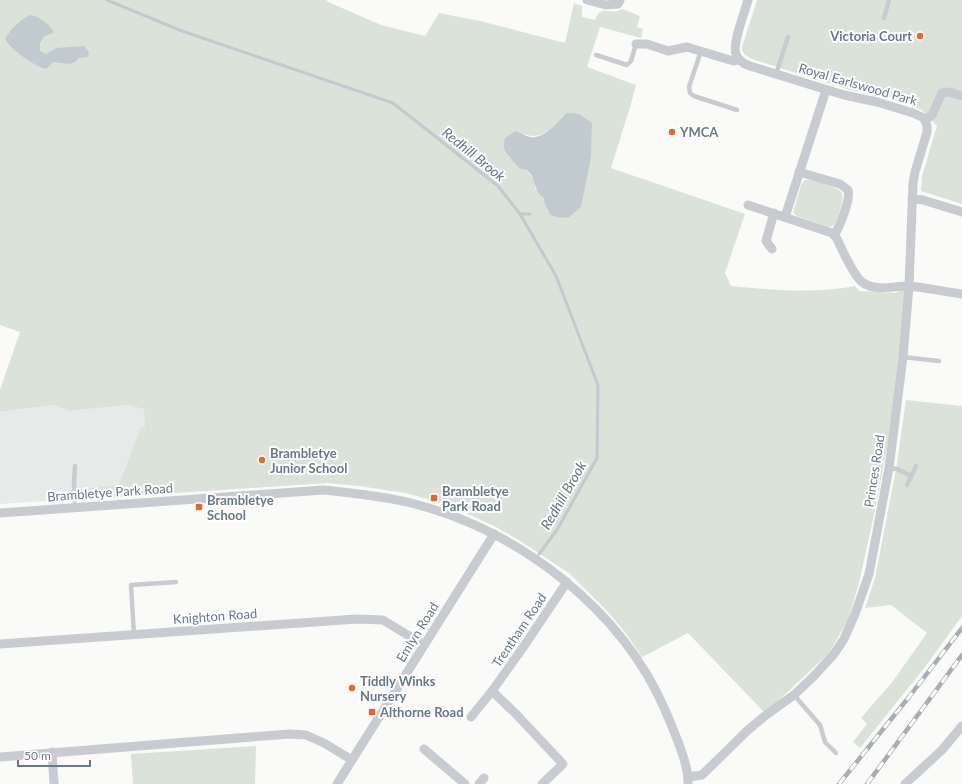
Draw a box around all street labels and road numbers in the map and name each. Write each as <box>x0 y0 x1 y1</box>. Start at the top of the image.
street label: Royal Earlswood Park <box>797 59 919 109</box>
street label: Princes Road <box>860 433 888 509</box>
street label: Brambletye Park Road <box>47 480 173 504</box>
street label: Trentham Road <box>488 590 550 670</box>
street label: Emlyn Road <box>392 599 442 665</box>
street label: Knighton Road <box>172 605 258 627</box>

